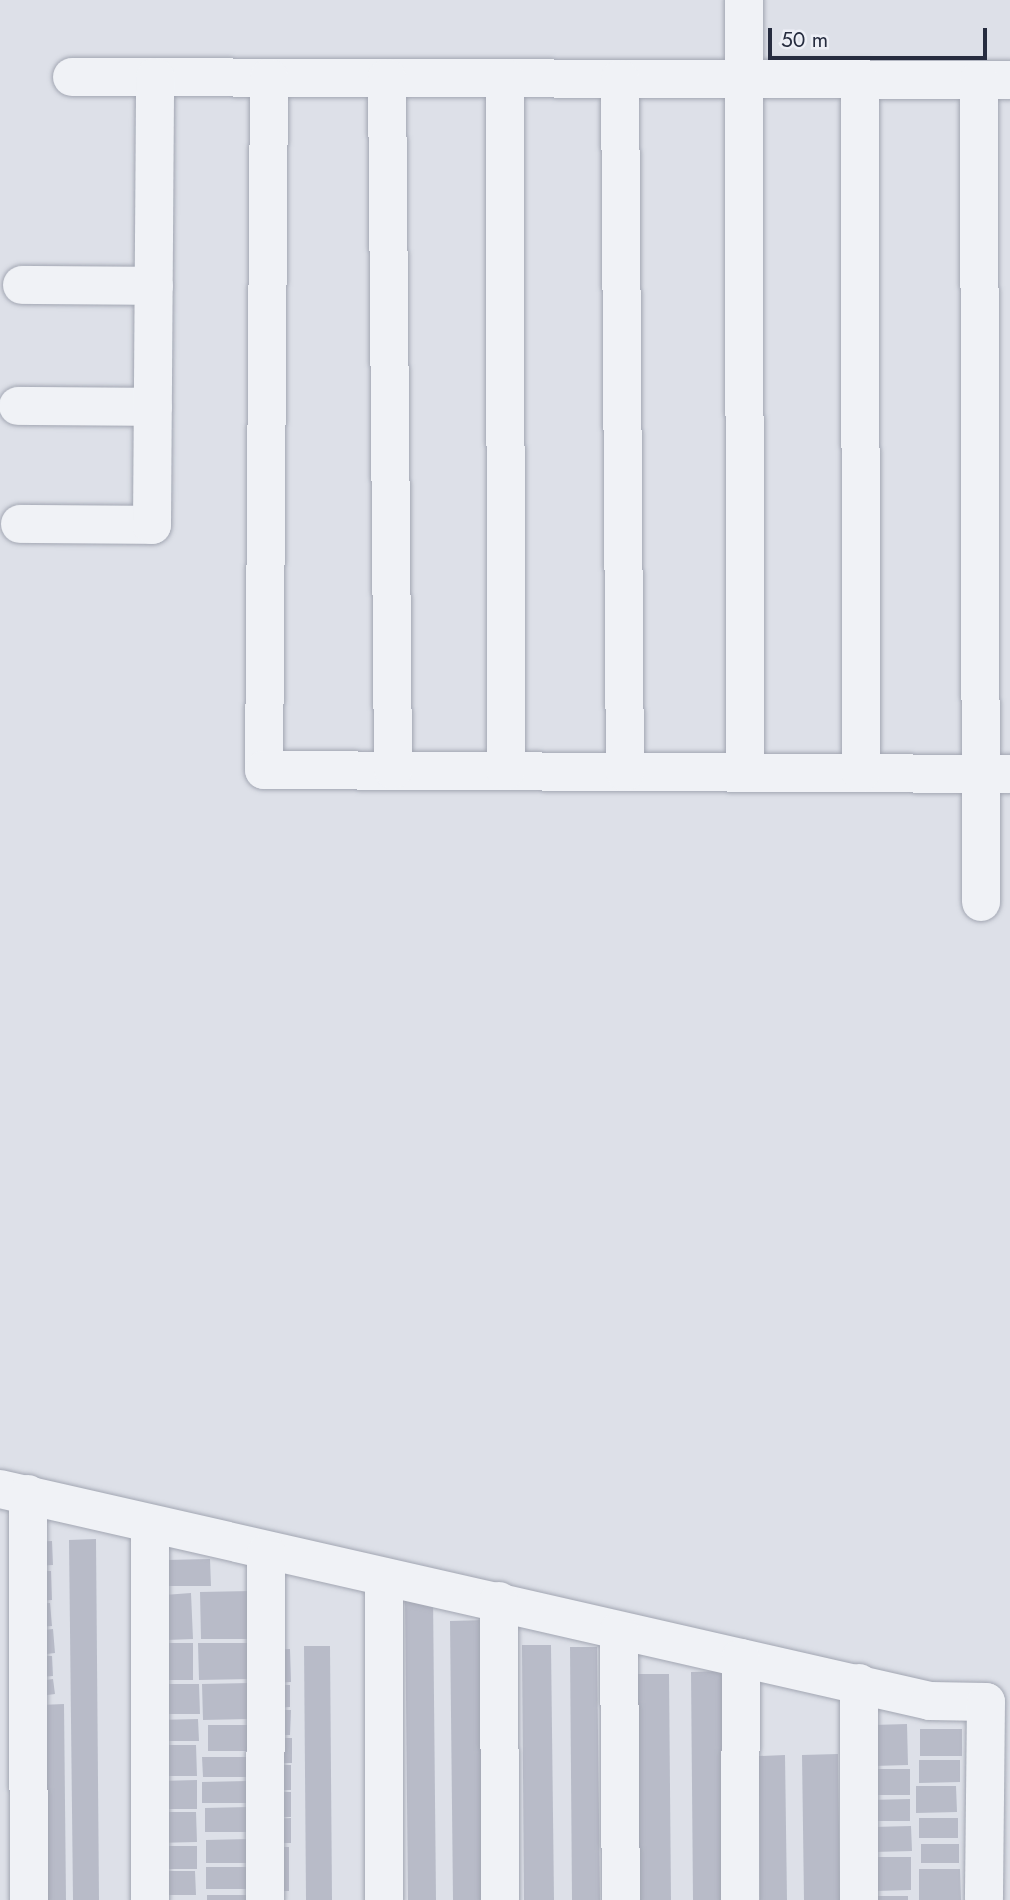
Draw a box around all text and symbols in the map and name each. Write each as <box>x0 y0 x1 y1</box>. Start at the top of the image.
scale bar <box>772 14 991 58</box>
text: 50 m <box>781 25 828 55</box>

